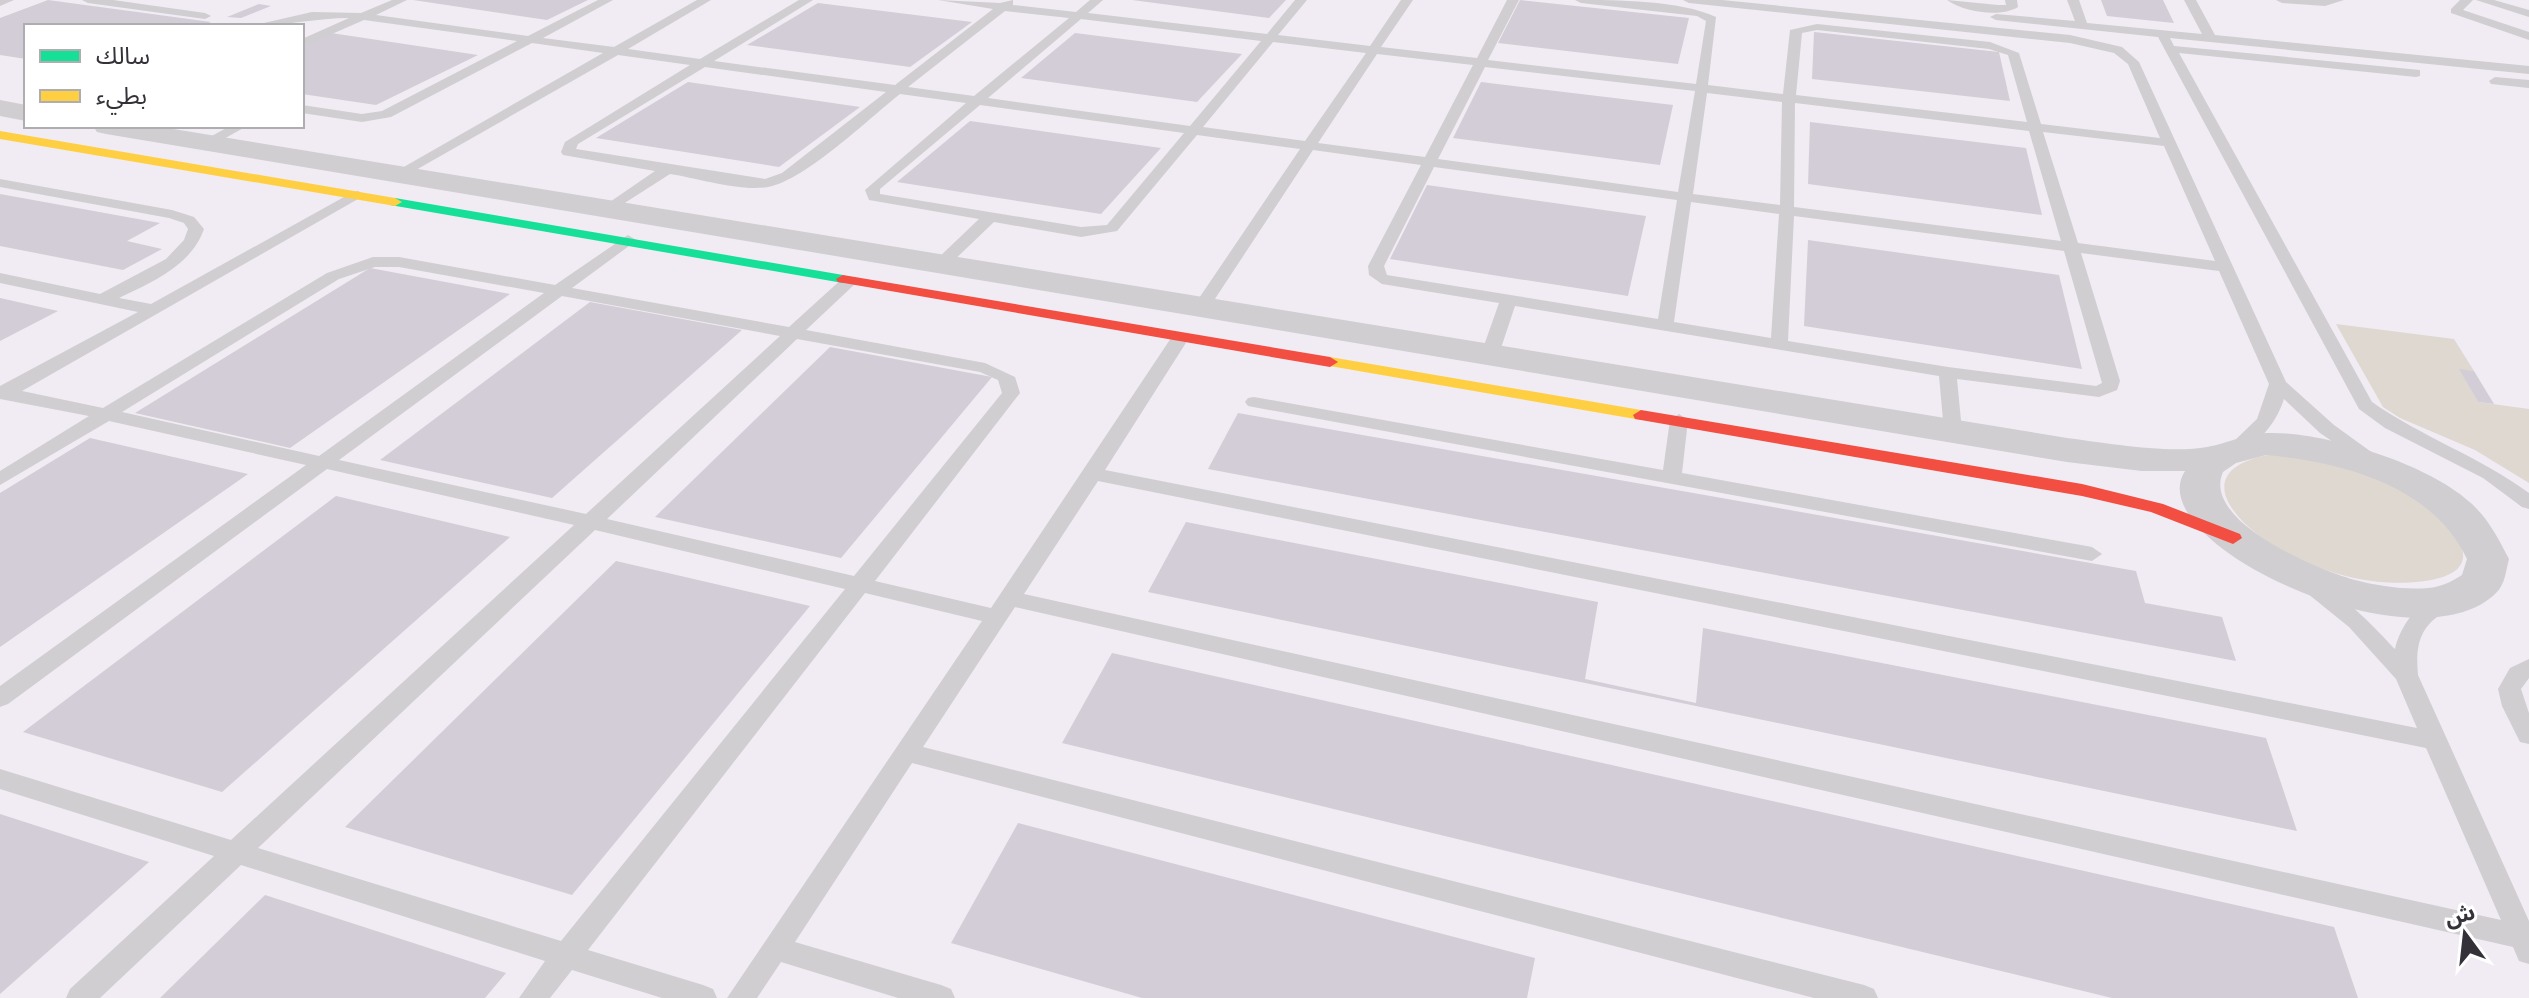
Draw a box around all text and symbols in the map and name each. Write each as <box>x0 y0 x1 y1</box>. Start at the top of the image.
legend <box>24 24 304 128</box>
text: سالك <box>96 40 150 69</box>
text: بطيء <box>96 80 147 115</box>
north arrow <box>2425 894 2505 974</box>
text: ش <box>2442 897 2478 931</box>

